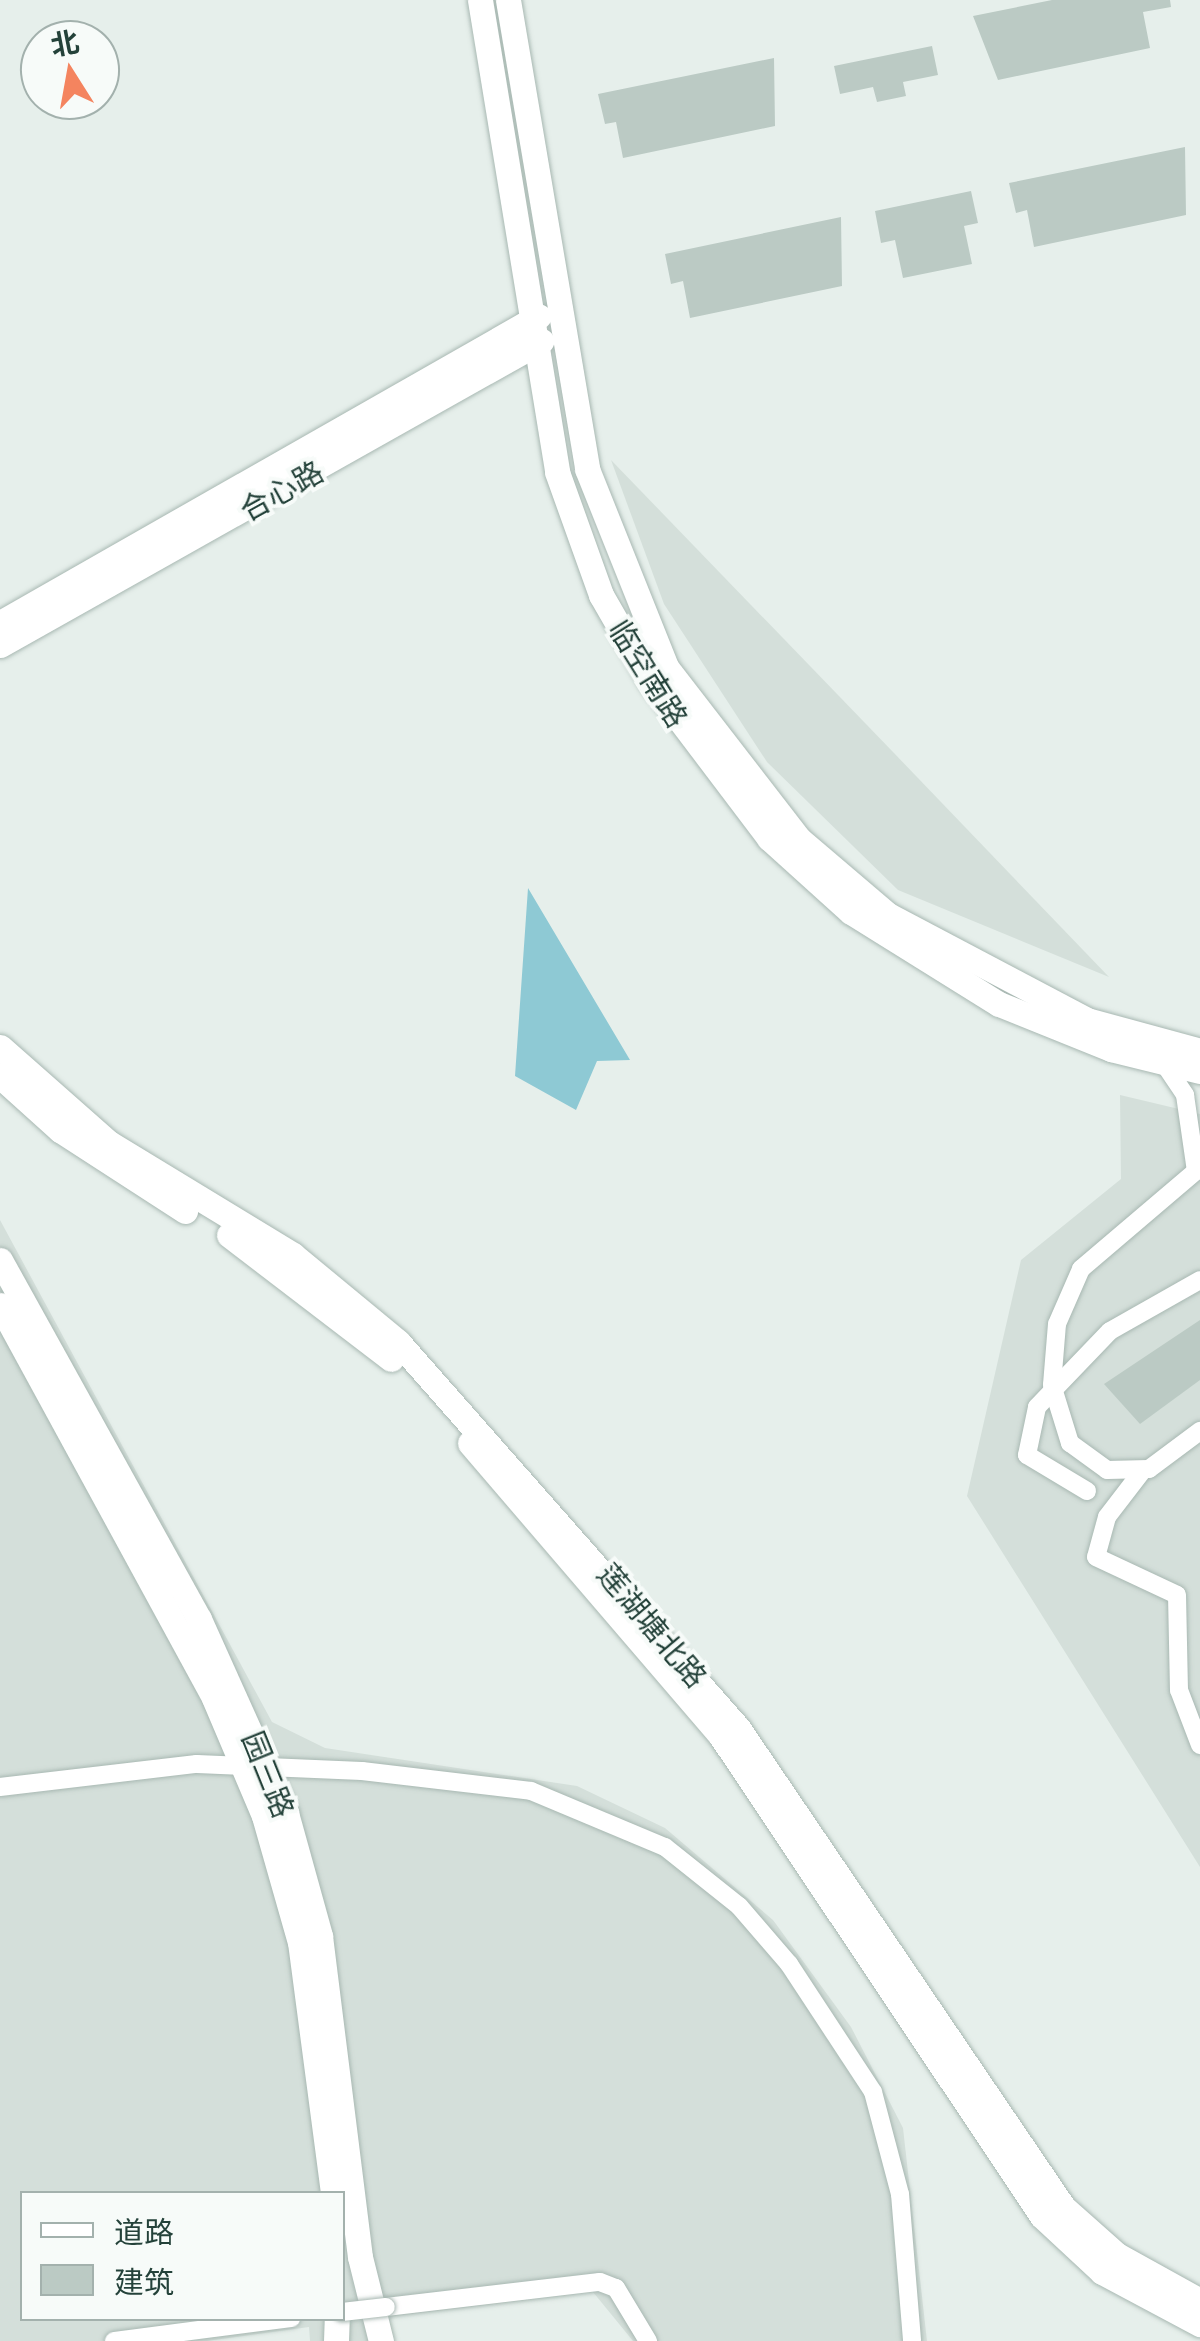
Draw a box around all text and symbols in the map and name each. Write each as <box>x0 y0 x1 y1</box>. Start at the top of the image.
north arrow <box>20 20 120 120</box>
text: 北 <box>48 23 82 62</box>
street label: 合心路 <box>233 452 329 528</box>
street label: 临空南路 <box>602 613 696 733</box>
street label: 莲湖塘北路 <box>591 1556 715 1694</box>
street label: 园三路 <box>235 1726 303 1822</box>
legend <box>20 2191 345 2321</box>
text: 道路 <box>114 2213 174 2249</box>
text: 建筑 <box>114 2263 174 2299</box>

